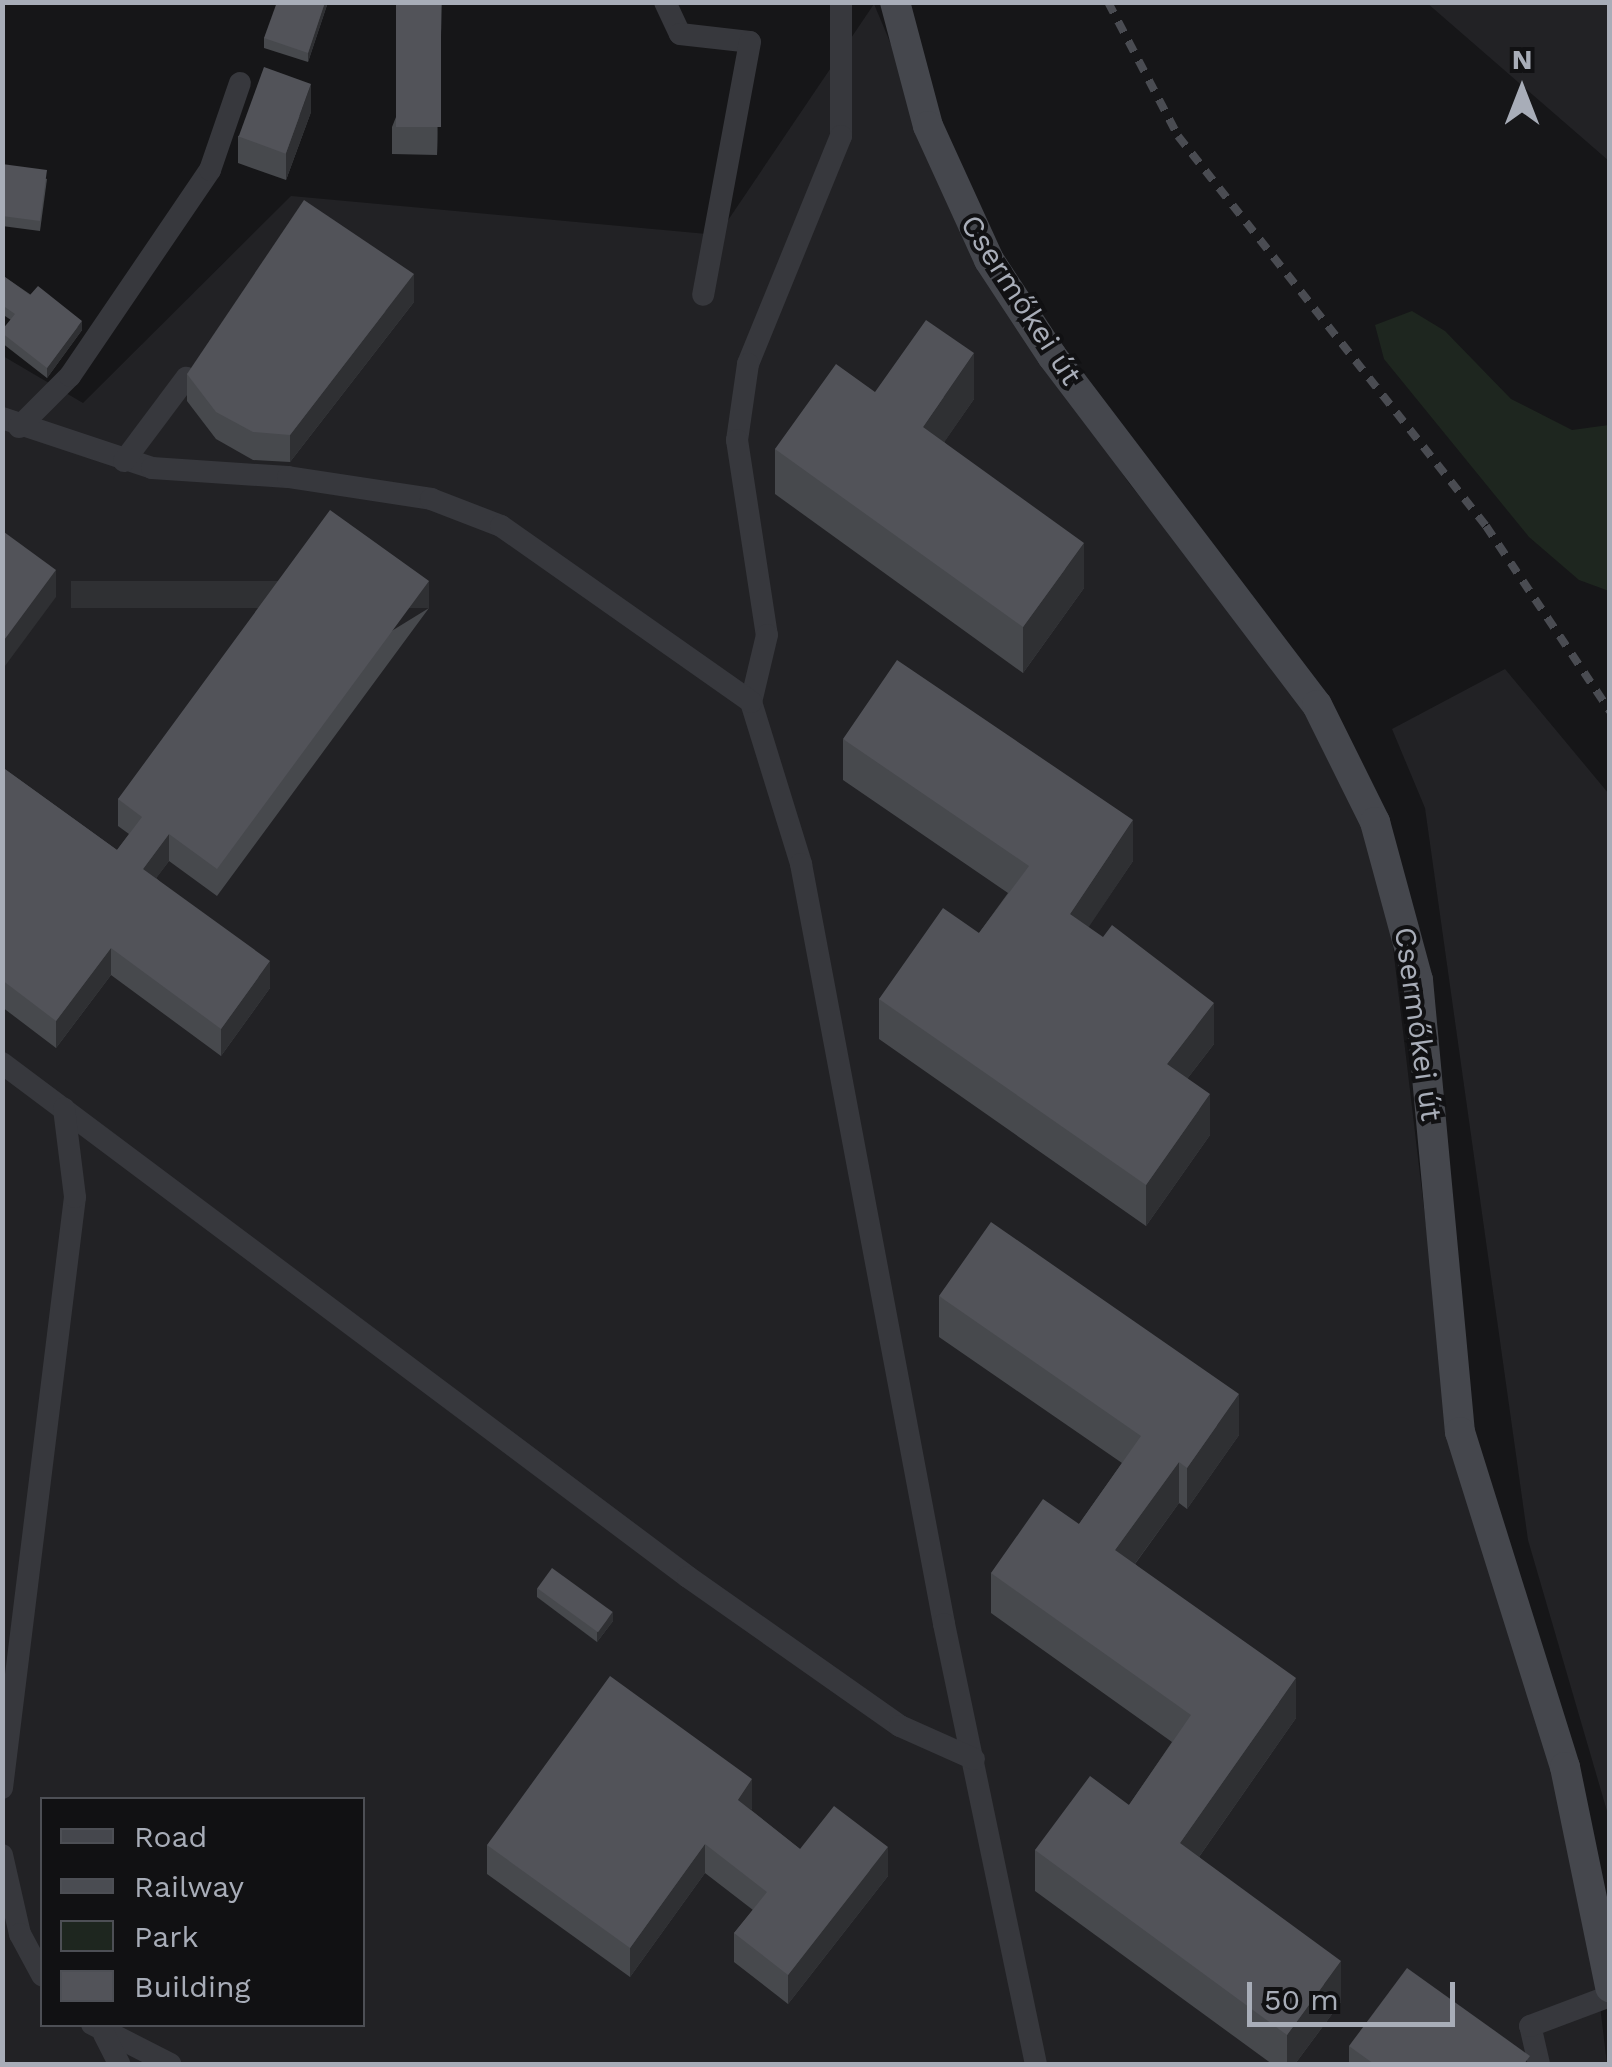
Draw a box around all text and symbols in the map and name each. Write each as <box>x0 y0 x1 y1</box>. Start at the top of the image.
north arrow <box>1472 40 1572 140</box>
text: N <box>1512 43 1532 76</box>
street label: Csermőkei út <box>953 208 1089 392</box>
street label: Csermőkei út <box>1387 925 1449 1123</box>
legend <box>40 1797 365 2027</box>
text: Road <box>134 1819 207 1854</box>
text: Railway <box>134 1869 244 1904</box>
text: Park <box>134 1919 199 1954</box>
scale bar <box>1252 1962 1460 2024</box>
text: Building <box>134 1969 251 2004</box>
text: 50 m <box>1264 1982 1339 2017</box>

